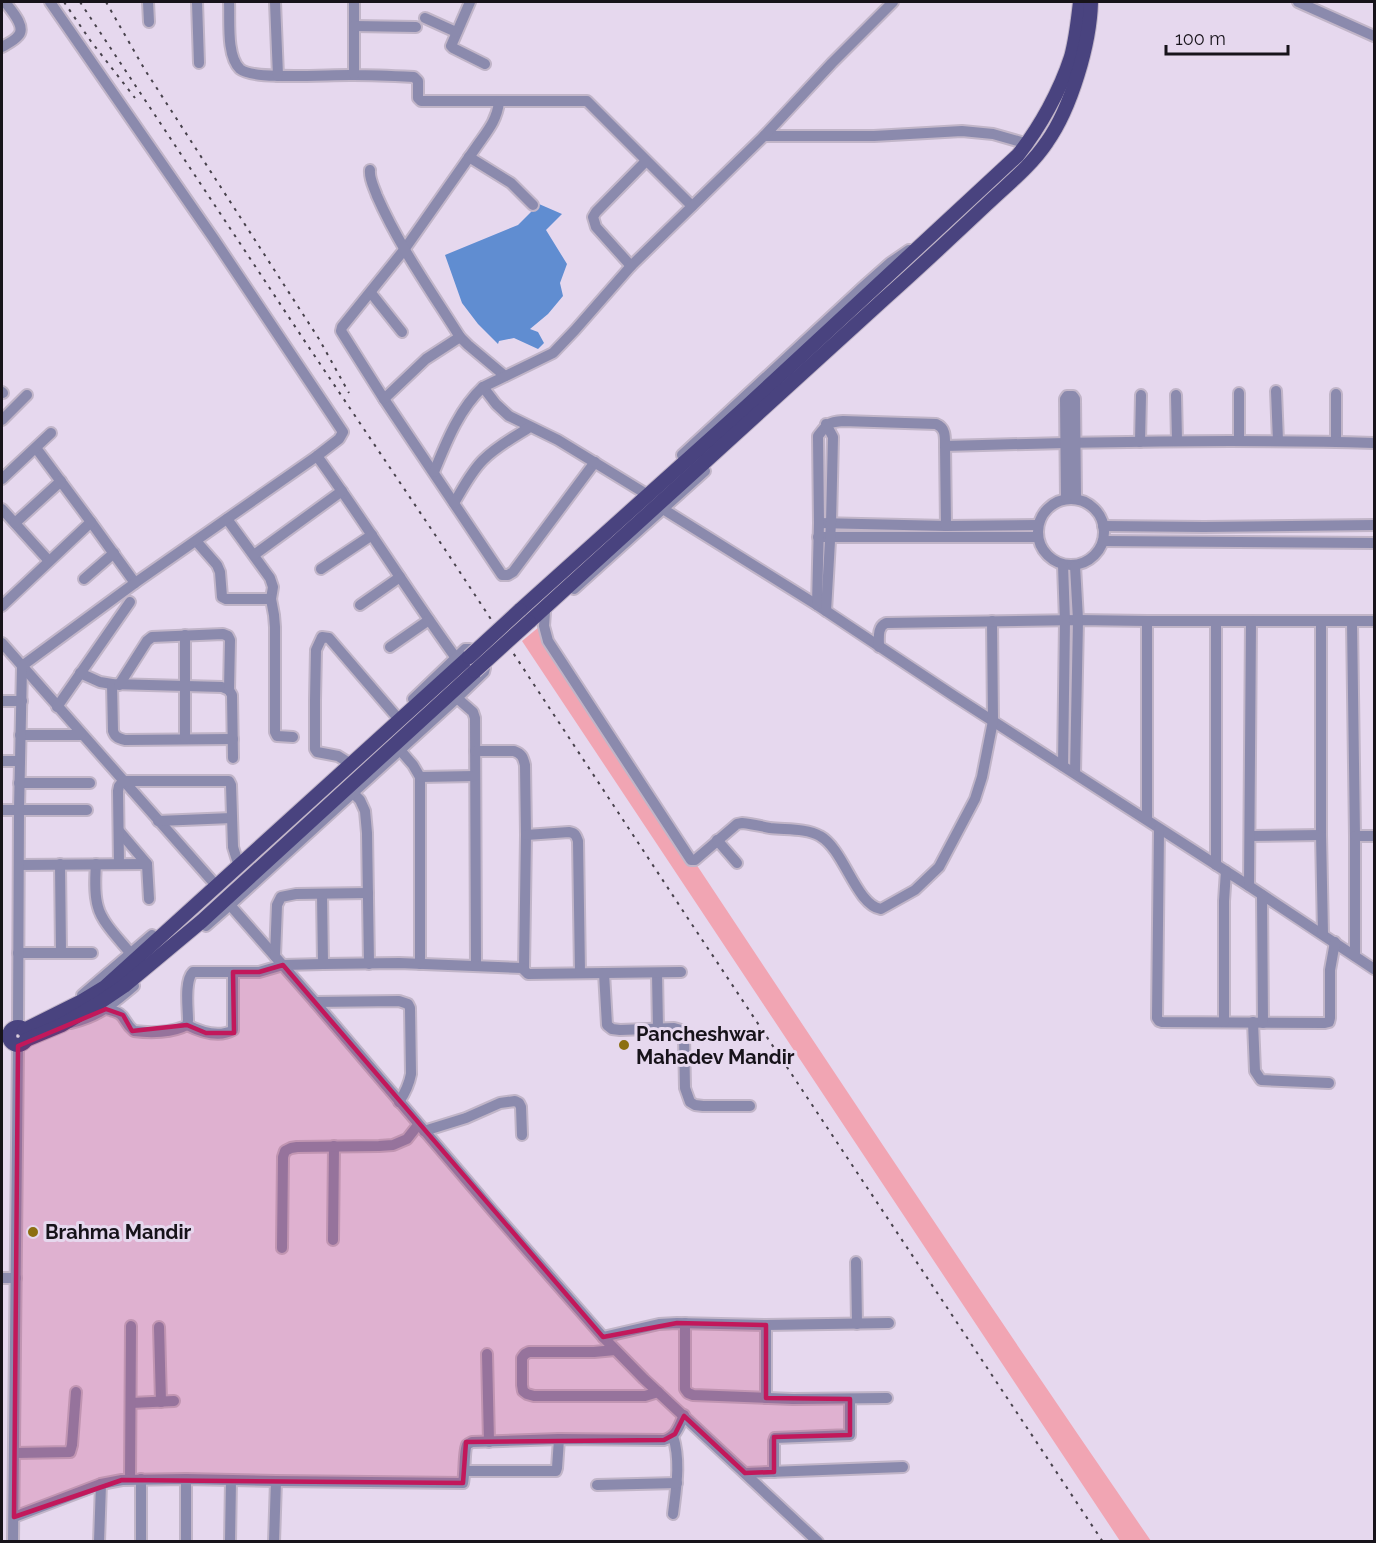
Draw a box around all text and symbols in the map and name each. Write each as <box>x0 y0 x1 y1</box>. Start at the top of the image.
scale bar <box>1166 18 1288 56</box>
text: 100 m <box>1175 28 1226 49</box>
place label: Pancheshwar Mahadev Mandir <box>636 1022 795 1069</box>
marker: Pancheshwar Mahadev Mandir <box>617 1038 631 1052</box>
place label: Brahma Mandir <box>45 1220 191 1244</box>
marker: Brahma Mandir <box>26 1225 40 1239</box>

